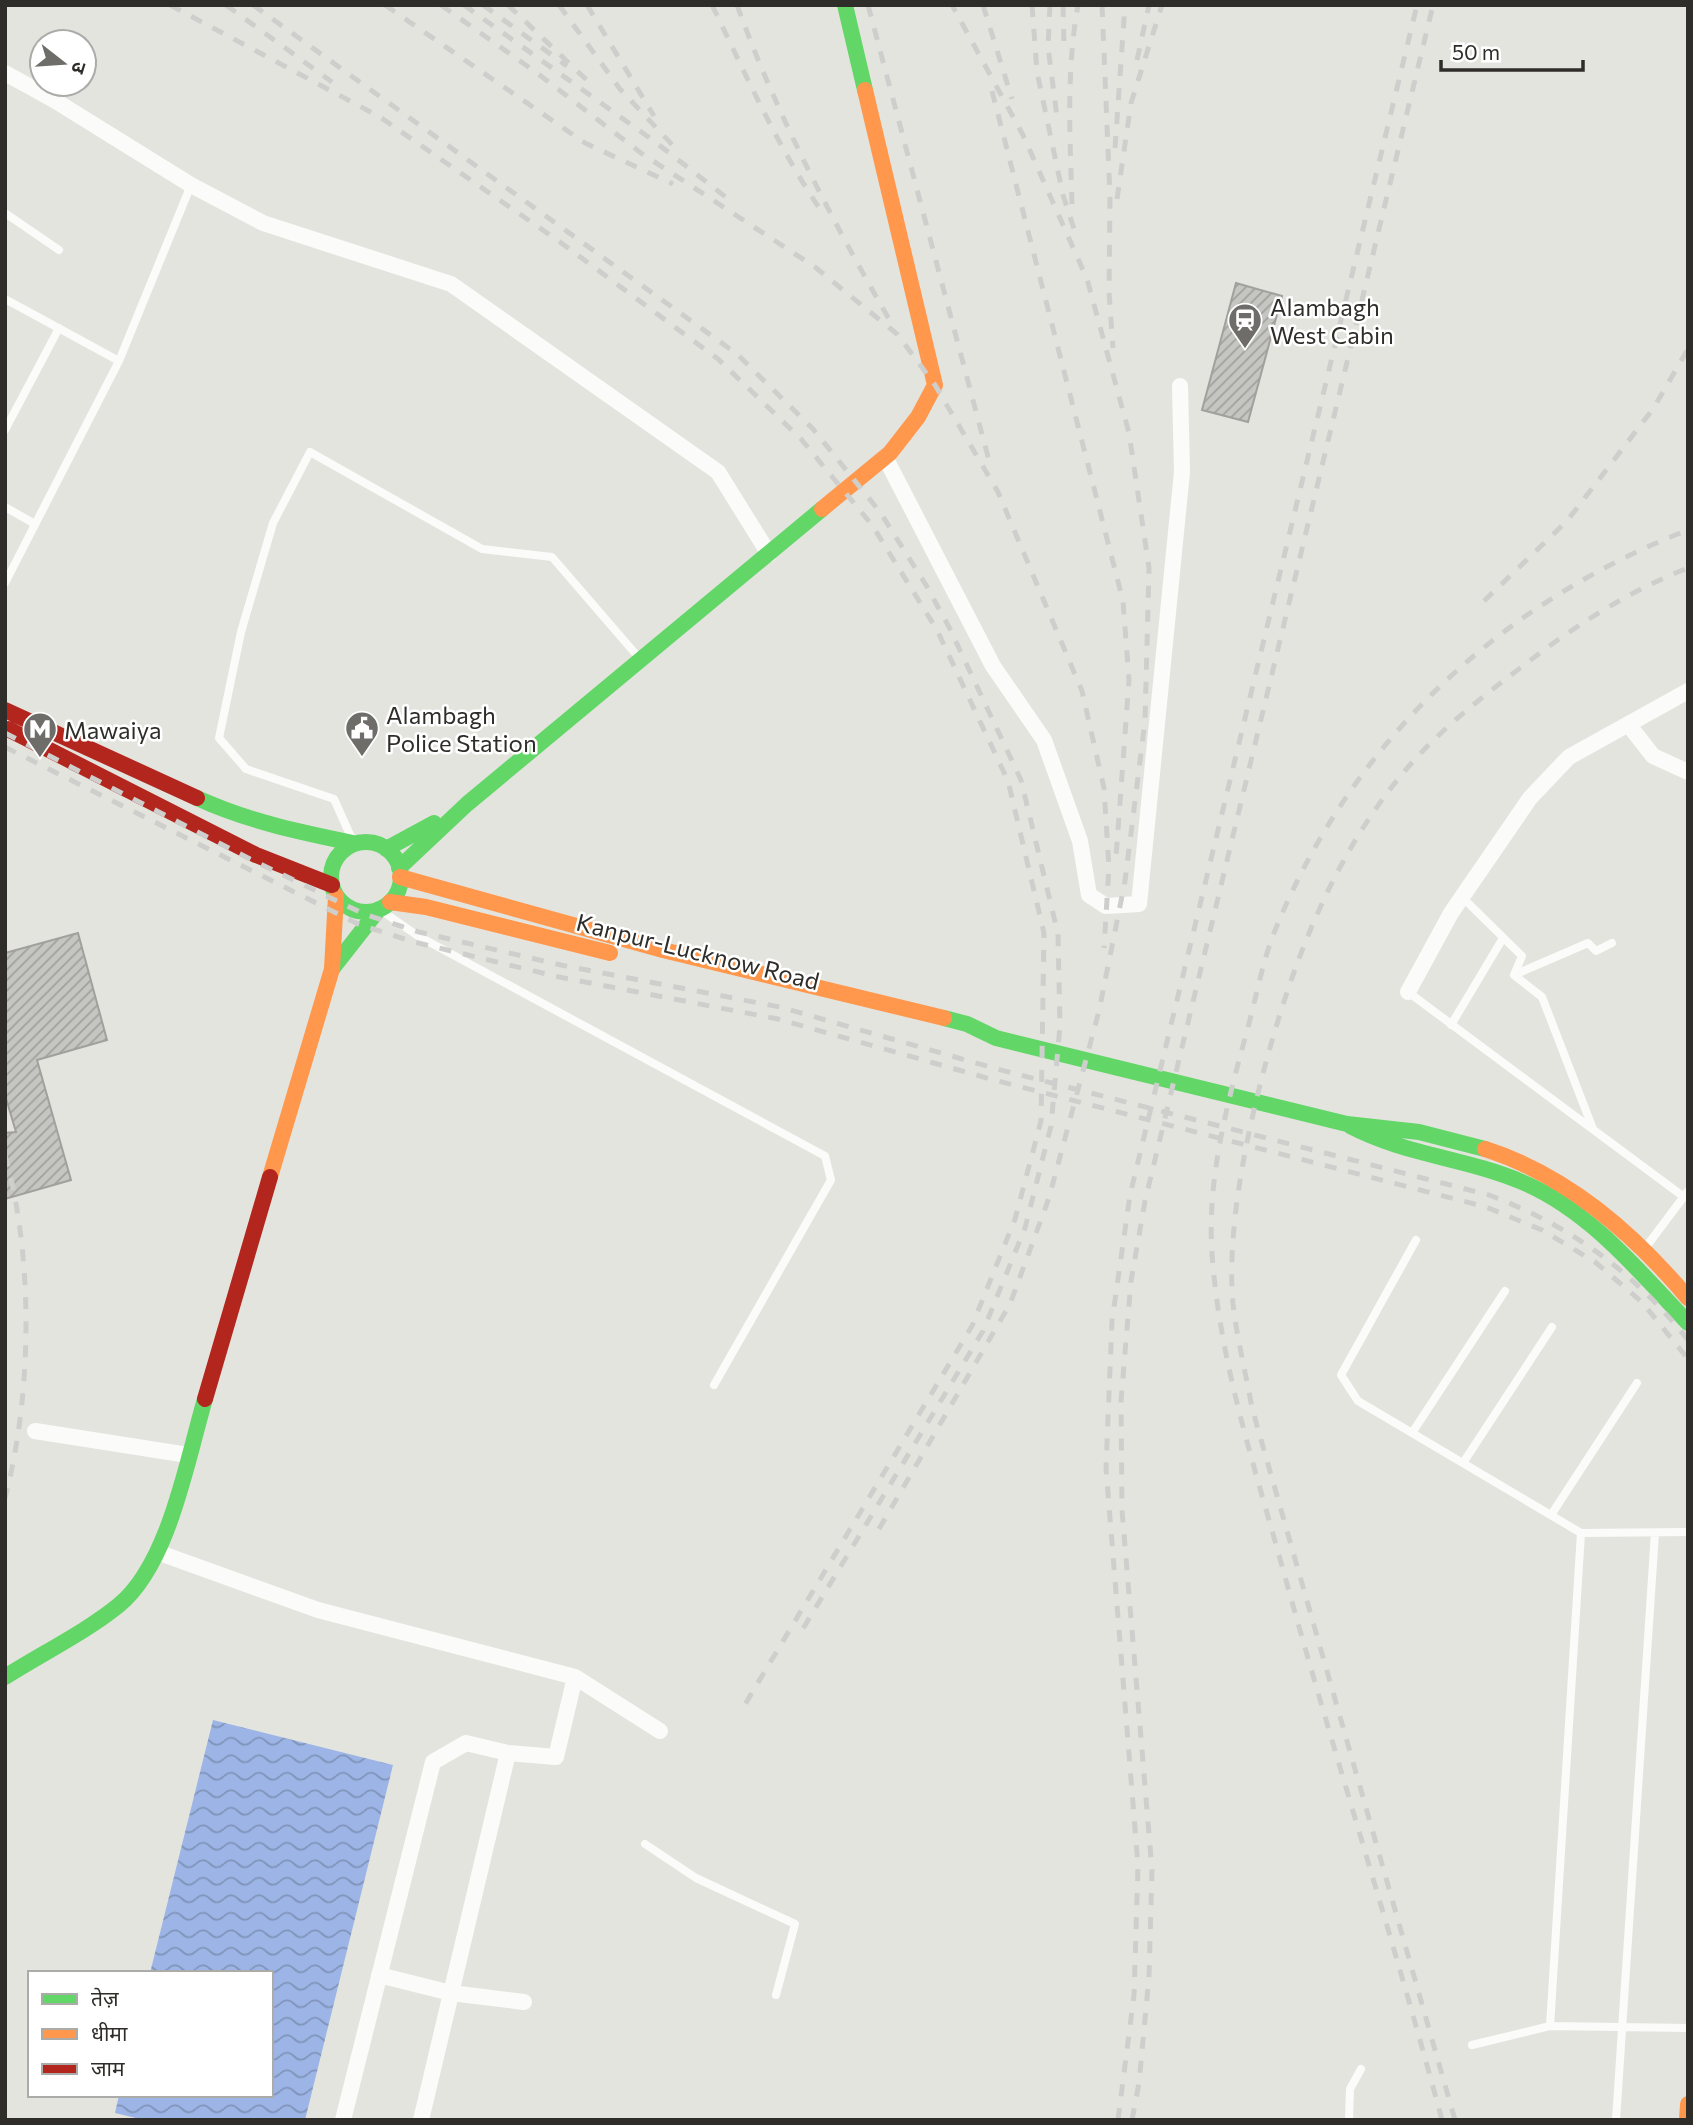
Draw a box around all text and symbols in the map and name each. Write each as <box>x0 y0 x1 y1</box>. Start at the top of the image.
north arrow <box>28 28 98 98</box>
scale bar <box>1441 28 1583 72</box>
text: 50 m <box>1452 39 1500 64</box>
text: उ <box>67 59 92 78</box>
place label: Alambagh West Cabin <box>1270 292 1394 349</box>
station icon: Alambagh West Cabin <box>1226 301 1264 350</box>
place label: Alambagh Police Station <box>386 700 537 757</box>
public building icon: Alambagh Police Station <box>343 709 381 758</box>
metro station icon: Mawaiya <box>21 710 59 759</box>
place label: Mawaiya <box>64 715 161 744</box>
street label: Kanpur-Lucknow Road <box>574 907 822 995</box>
legend <box>28 1971 273 2097</box>
text: तेज़ <box>91 1985 119 2010</box>
text: धीमा <box>91 2020 128 2045</box>
text: जाम <box>91 2055 125 2080</box>

